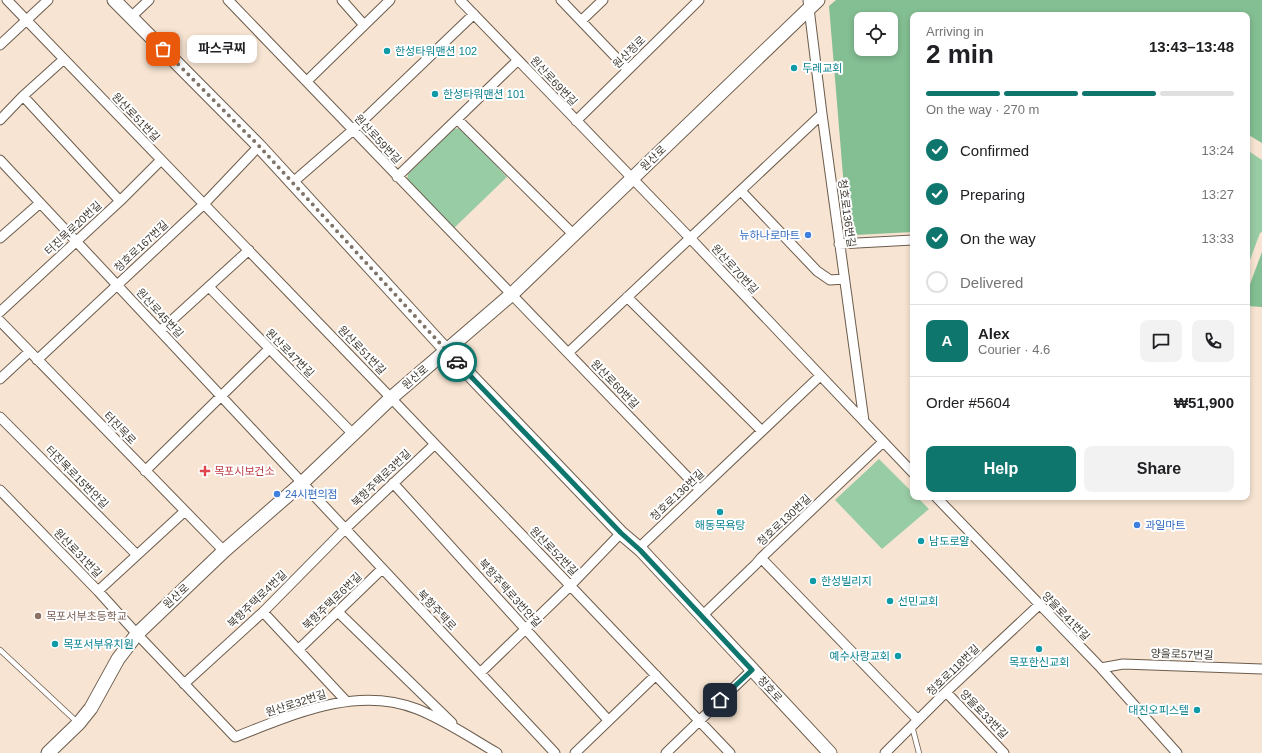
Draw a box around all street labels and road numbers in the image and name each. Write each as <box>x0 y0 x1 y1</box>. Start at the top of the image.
street label: 원산정로 <box>610 34 648 70</box>
street label: 원산로69번길 <box>528 54 580 108</box>
street label: 원산로51번길 <box>110 90 162 144</box>
street label: 원산로59번길 <box>352 112 404 166</box>
street label: 원산로 <box>638 143 668 173</box>
street label: 청호로136번길 <box>836 178 858 248</box>
street label: 터진목로20번길 <box>42 199 104 257</box>
street label: 청호로167번길 <box>112 218 170 274</box>
street label: 원산로70번길 <box>709 242 761 296</box>
street label: 원산로45번길 <box>134 286 186 340</box>
street label: 원산로51번길 <box>336 323 388 377</box>
street label: 원산로47번길 <box>264 327 316 379</box>
street label: 원산로60번길 <box>589 357 641 411</box>
street label: 원산로 <box>400 363 430 391</box>
street label: 터진목로 <box>102 409 138 447</box>
street label: 터진목로15번안길 <box>43 443 111 511</box>
street label: 북항주택로3번길 <box>349 447 413 509</box>
street label: 청호로136번길 <box>648 467 706 523</box>
street label: 청호로130번길 <box>755 492 813 548</box>
street label: 원산로52번길 <box>528 524 580 578</box>
street label: 원산로31번길 <box>52 526 104 580</box>
street label: 북항주택로3번안길 <box>476 557 544 629</box>
street label: 북항주택로4번길 <box>225 568 289 630</box>
street label: 북항주택로6번길 <box>300 570 364 632</box>
street label: 원산로 <box>161 581 191 611</box>
street label: 북항주택로 <box>415 587 459 633</box>
street label: 양을로41번길 <box>1040 589 1092 643</box>
street label: 청호로118번길 <box>924 642 982 698</box>
street label: 양을로57번길 <box>1150 647 1214 661</box>
street label: 청호로 <box>755 674 785 704</box>
street label: 양을로33번길 <box>958 687 1010 741</box>
street label: 원산로32번길 <box>264 688 328 718</box>

